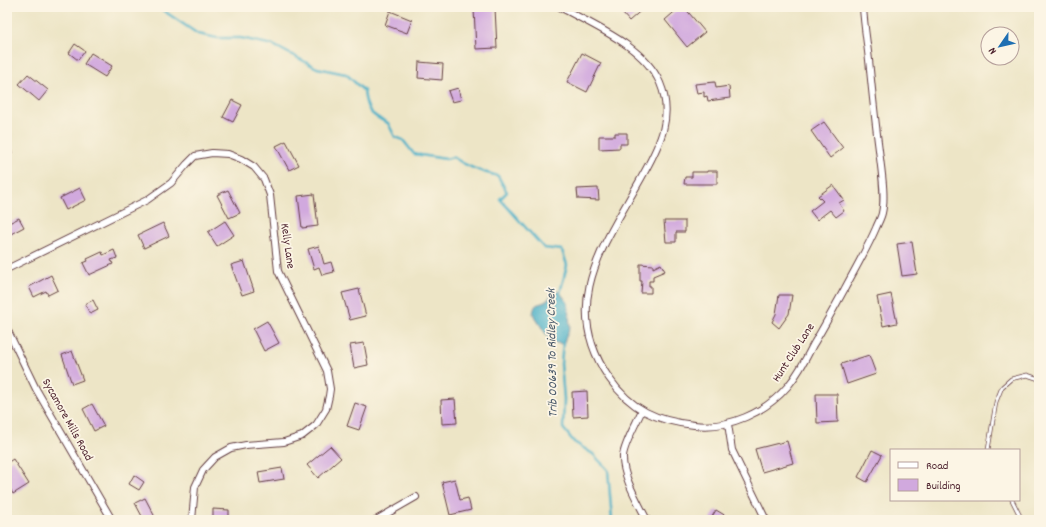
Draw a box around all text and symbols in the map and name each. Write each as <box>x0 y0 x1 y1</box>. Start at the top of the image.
north arrow <box>980 26 1020 66</box>
text: N <box>985 43 1002 57</box>
street label: Kelly Lane <box>275 222 299 270</box>
water label: Trib 00639 To Ridley Creek <box>542 287 564 418</box>
street label: Hunt Club Lane <box>769 320 819 386</box>
street label: Sycamore Mills Road <box>37 376 97 464</box>
legend <box>890 449 1020 501</box>
text: Road <box>926 458 948 475</box>
text: Building <box>926 478 961 495</box>

